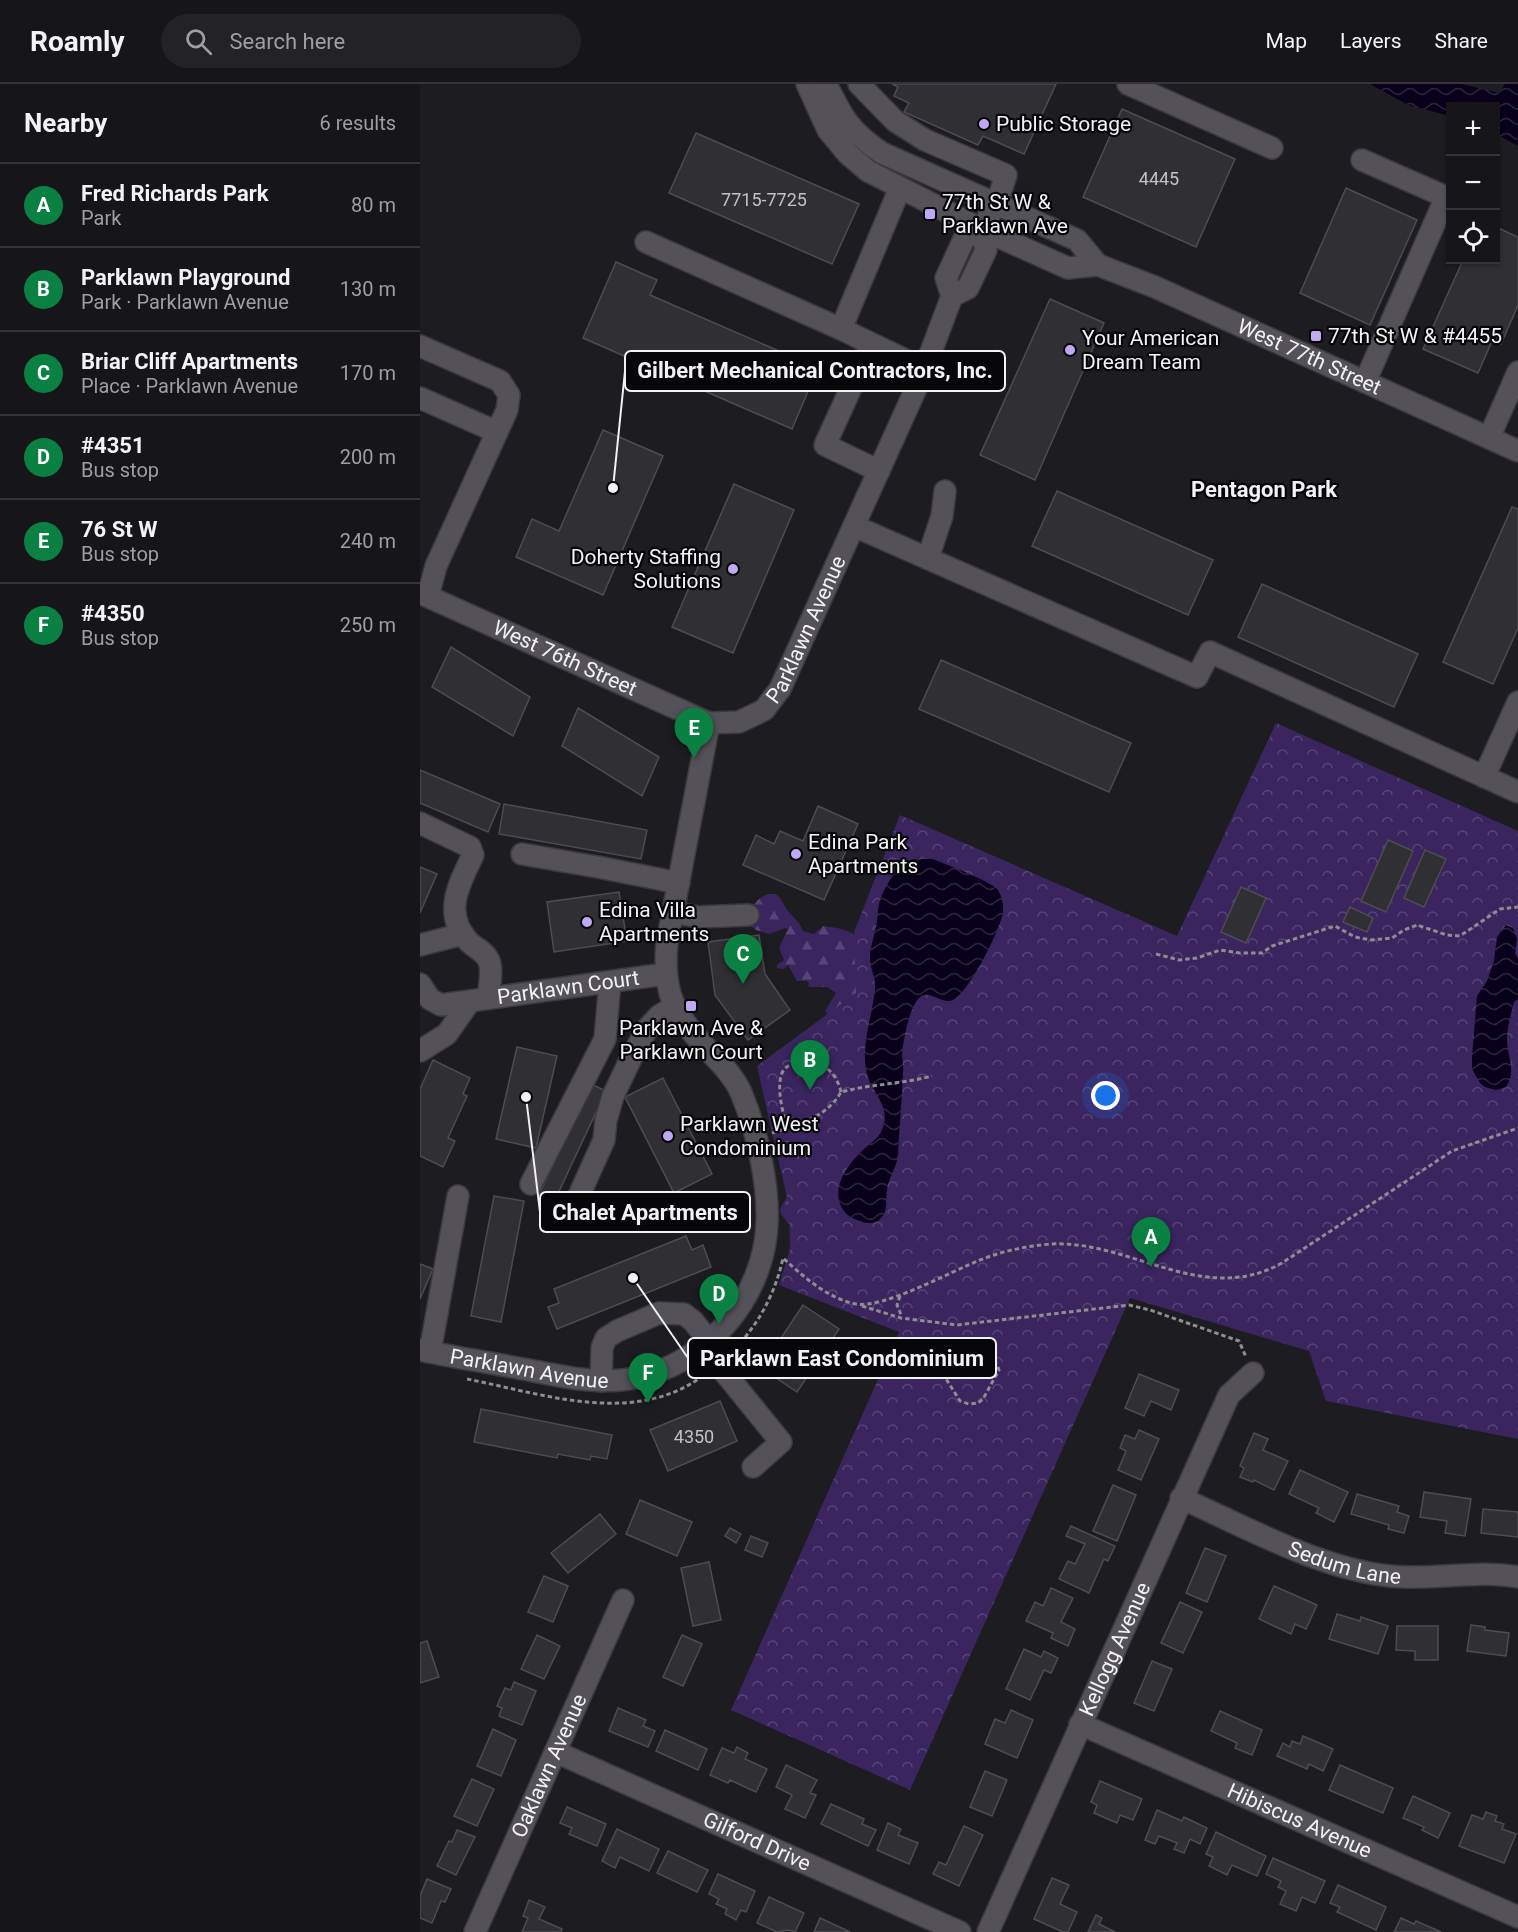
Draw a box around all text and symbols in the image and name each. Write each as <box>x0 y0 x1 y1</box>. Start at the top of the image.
search box <box>161 14 581 68</box>
text: Roamly <box>30 25 125 58</box>
icon: search <box>182 25 215 58</box>
text: Search here <box>230 29 345 54</box>
text: Map <box>1265 29 1307 53</box>
text: Layers <box>1340 29 1401 53</box>
text: Share <box>1434 29 1488 53</box>
map controls <box>1446 102 1500 264</box>
button: + <box>1446 102 1500 156</box>
text: Nearby <box>24 108 107 138</box>
text: 6 results <box>320 111 396 135</box>
place label: Public Storage <box>996 112 1131 136</box>
marker: Public Storage <box>977 117 991 131</box>
button: − <box>1446 156 1500 210</box>
house number: 4445 <box>1139 168 1179 189</box>
text: Fred Richards Park <box>81 181 269 206</box>
house number: 7715-7725 <box>721 189 807 210</box>
place label: 77th St W & Parklawn Ave <box>942 190 1068 238</box>
text: A <box>37 193 50 217</box>
text: 80 m <box>351 193 396 217</box>
text: Park <box>81 206 121 230</box>
marker: 77th St W & Parklawn Ave <box>923 207 937 221</box>
button: locate <box>1446 210 1500 264</box>
text: Parklawn Playground <box>81 265 291 290</box>
text: B <box>37 277 50 301</box>
text: 130 m <box>340 277 396 301</box>
text: Park · Parklawn Avenue <box>81 290 289 314</box>
street label: West 77th Street <box>1234 314 1385 400</box>
place label: 77th St W & #4455 <box>1328 324 1502 348</box>
place label: Your American Dream Team <box>1082 326 1219 374</box>
marker: 77th St W & #4455 <box>1309 329 1323 343</box>
marker: Your American Dream Team <box>1063 343 1077 357</box>
text: Briar Cliff Apartments <box>81 349 298 374</box>
callout: Gilbert Mechanical Contractors, Inc. <box>625 351 1005 391</box>
text: Gilbert Mechanical Contractors, Inc. <box>637 358 993 383</box>
text: C <box>37 361 50 385</box>
text: 170 m <box>340 361 396 385</box>
text: Place · Parklawn Avenue <box>81 374 298 398</box>
text: #4351 <box>81 433 145 458</box>
text: D <box>37 445 50 469</box>
text: 200 m <box>340 445 396 469</box>
text: Bus stop <box>81 458 159 482</box>
district label: Pentagon Park <box>1191 477 1337 502</box>
text: 76 St W <box>81 517 157 542</box>
text: E <box>38 529 49 553</box>
text: 240 m <box>340 529 396 553</box>
text: Bus stop <box>81 542 159 566</box>
place label: Doherty Staffing Solutions <box>571 545 721 593</box>
street label: Parklawn Avenue <box>761 552 851 708</box>
marker: Doherty Staffing Solutions <box>726 562 740 576</box>
text: #4350 <box>81 601 145 626</box>
text: F <box>38 613 49 637</box>
text: 250 m <box>340 613 396 637</box>
street label: West 76th Street <box>489 615 641 701</box>
text: Bus stop <box>81 626 159 650</box>
pin: E <box>674 708 714 758</box>
place label: Edina Park Apartments <box>808 830 918 878</box>
marker: Edina Park Apartments <box>789 847 803 861</box>
place label: Edina Villa Apartments <box>599 898 709 946</box>
marker: Edina Villa Apartments <box>580 915 594 929</box>
pin: C <box>724 934 762 984</box>
street label: Parklawn Court <box>496 966 641 1009</box>
marker: Parklawn Ave & Parklawn Court <box>684 999 698 1013</box>
place label: Parklawn Ave & Parklawn Court <box>619 1016 763 1064</box>
pin: B <box>790 1040 830 1090</box>
your location <box>1091 1081 1120 1110</box>
place label: Parklawn West Condominium <box>680 1112 819 1160</box>
marker: Parklawn West Condominium <box>661 1129 675 1143</box>
callout: Chalet Apartments <box>540 1192 750 1232</box>
text: Chalet Apartments <box>552 1200 738 1225</box>
pin: A <box>1132 1218 1170 1267</box>
pin: D <box>700 1274 738 1324</box>
callout: Parklawn East Condominium <box>688 1338 996 1378</box>
street label: Parklawn Avenue <box>448 1344 609 1393</box>
text: Parklawn East Condominium <box>700 1346 984 1371</box>
pin: F <box>628 1354 668 1403</box>
house number: 4350 <box>674 1426 714 1447</box>
street label: Sedum Lane <box>1285 1536 1402 1589</box>
street label: Kellogg Avenue <box>1075 1579 1155 1720</box>
street label: Oaklawn Avenue <box>507 1690 591 1841</box>
street label: Hibiscus Avenue <box>1224 1779 1375 1863</box>
street label: Gilford Drive <box>700 1807 814 1876</box>

